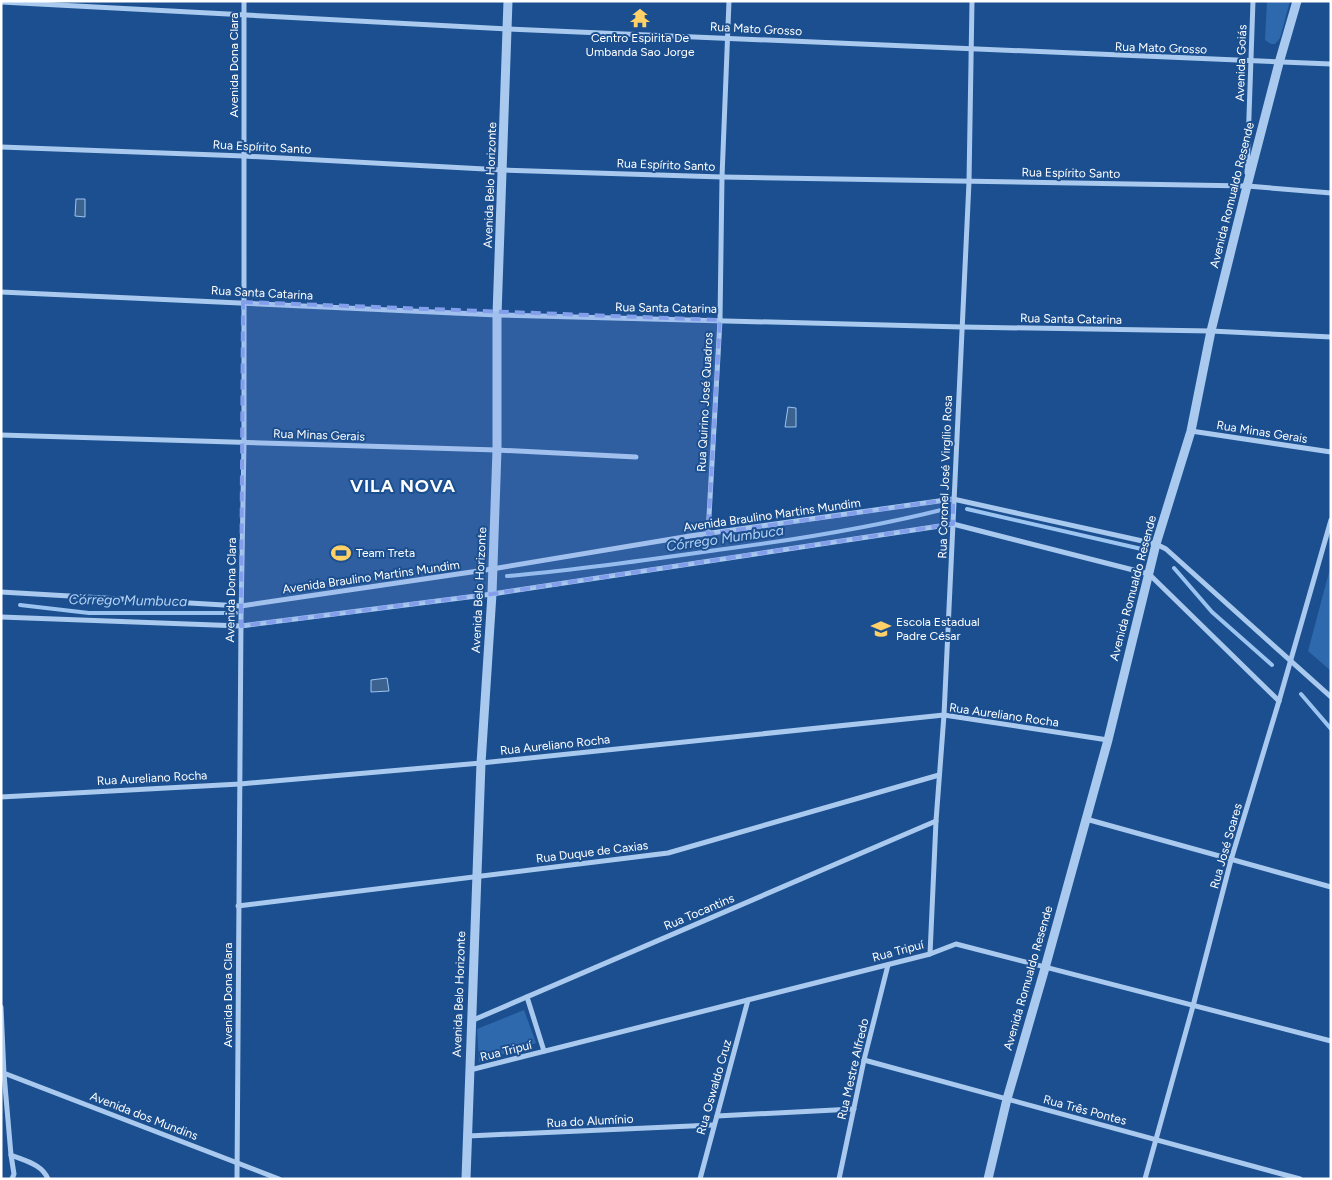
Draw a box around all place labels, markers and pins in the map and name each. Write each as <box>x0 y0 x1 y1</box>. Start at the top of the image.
temple icon: Centro Espirita De Umbanda Sao Jorge <box>629 7 651 29</box>
place label: Centro Espirita De Umbanda Sao Jorge <box>586 31 695 59</box>
sports icon: Team Treta <box>330 542 352 564</box>
place label: Team Treta <box>356 546 415 560</box>
place label: Escola Estadual Padre César <box>896 615 980 643</box>
school or university icon: Escola Estadual Padre César <box>870 618 892 640</box>

